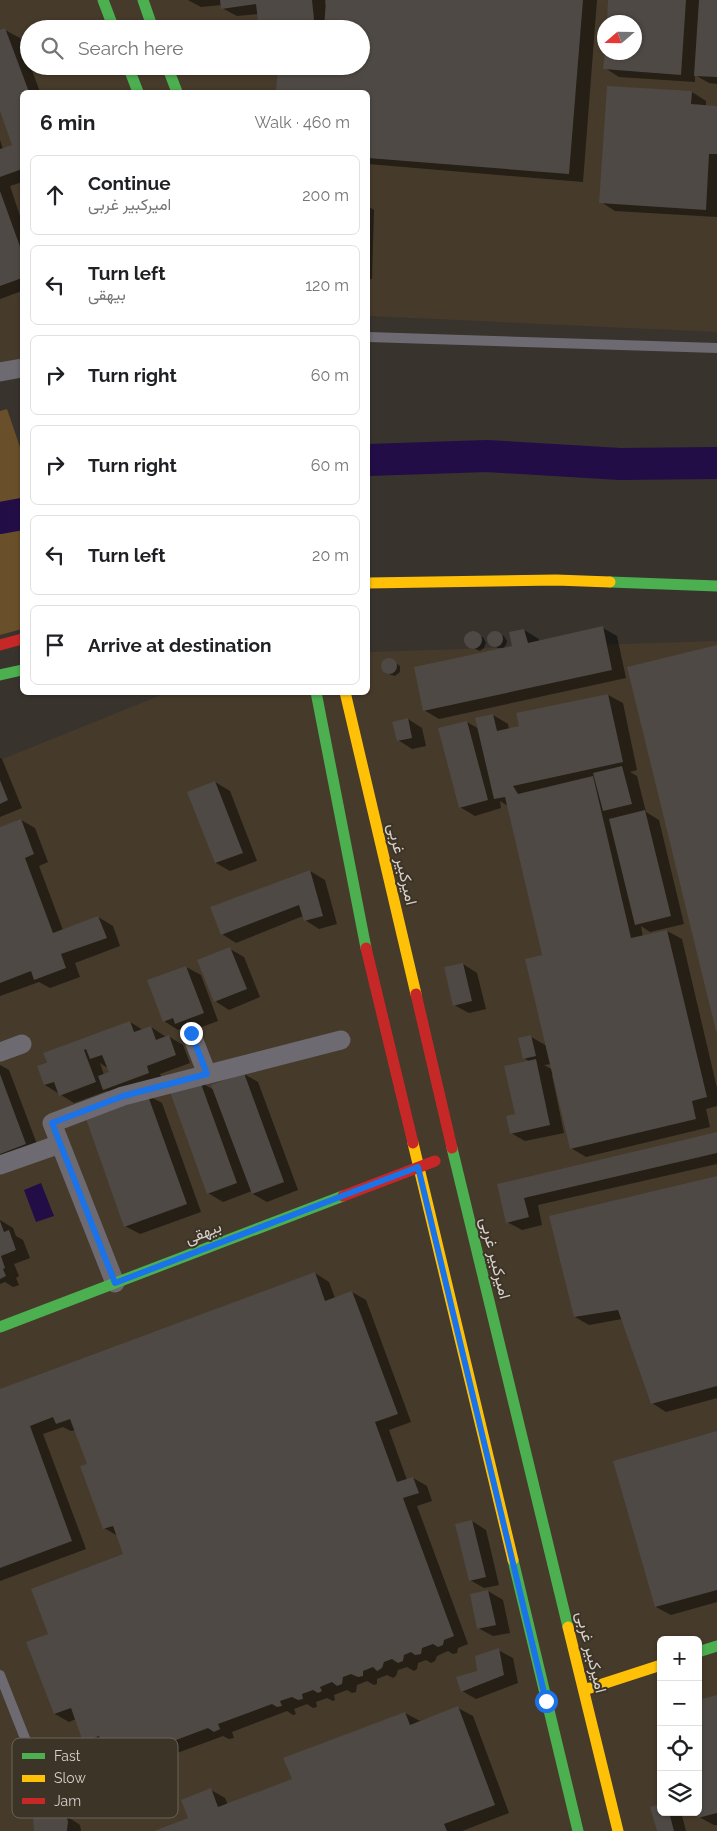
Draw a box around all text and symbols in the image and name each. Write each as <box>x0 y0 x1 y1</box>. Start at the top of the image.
north arrow <box>597 15 642 60</box>
search box <box>20 20 370 75</box>
icon: search <box>38 34 66 62</box>
text: Search here <box>78 37 184 59</box>
text: 6 min <box>40 110 95 135</box>
text: Walk · 460 m <box>254 113 350 132</box>
text: Continue <box>88 172 171 194</box>
icon: ahead <box>41 181 69 209</box>
text: 200 m <box>302 186 349 205</box>
text: امیرکبیر غربی <box>88 195 171 214</box>
text: Turn left <box>88 262 165 284</box>
icon: left <box>41 271 69 299</box>
text: 120 m <box>305 276 349 295</box>
text: بیهقی <box>88 285 126 304</box>
icon: right <box>41 361 69 389</box>
text: Turn right <box>88 364 177 386</box>
text: 60 m <box>311 366 349 385</box>
icon: right <box>41 451 69 479</box>
text: Turn right <box>88 454 177 476</box>
text: 60 m <box>311 456 349 475</box>
icon: left <box>41 541 69 569</box>
text: Turn left <box>88 544 165 566</box>
text: 20 m <box>312 546 349 565</box>
icon: arrive <box>41 631 69 659</box>
text: Arrive at destination <box>88 634 272 656</box>
street label: امیرکبیر غربی <box>383 821 421 907</box>
route end <box>180 1022 203 1045</box>
street label: امیرکبیر غربی <box>475 1215 515 1301</box>
street label: بیهقی <box>182 1217 225 1249</box>
street label: امیرکبیر غربی <box>571 1609 611 1695</box>
map controls <box>657 1636 702 1816</box>
button: + <box>657 1636 702 1681</box>
button: − <box>657 1681 702 1726</box>
route start <box>535 1690 558 1713</box>
button: locate <box>657 1726 702 1771</box>
legend <box>12 1738 178 1818</box>
text: Fast <box>54 1748 81 1764</box>
text: Slow <box>54 1770 86 1786</box>
button: layers <box>657 1771 702 1816</box>
text: Jam <box>54 1793 81 1809</box>

